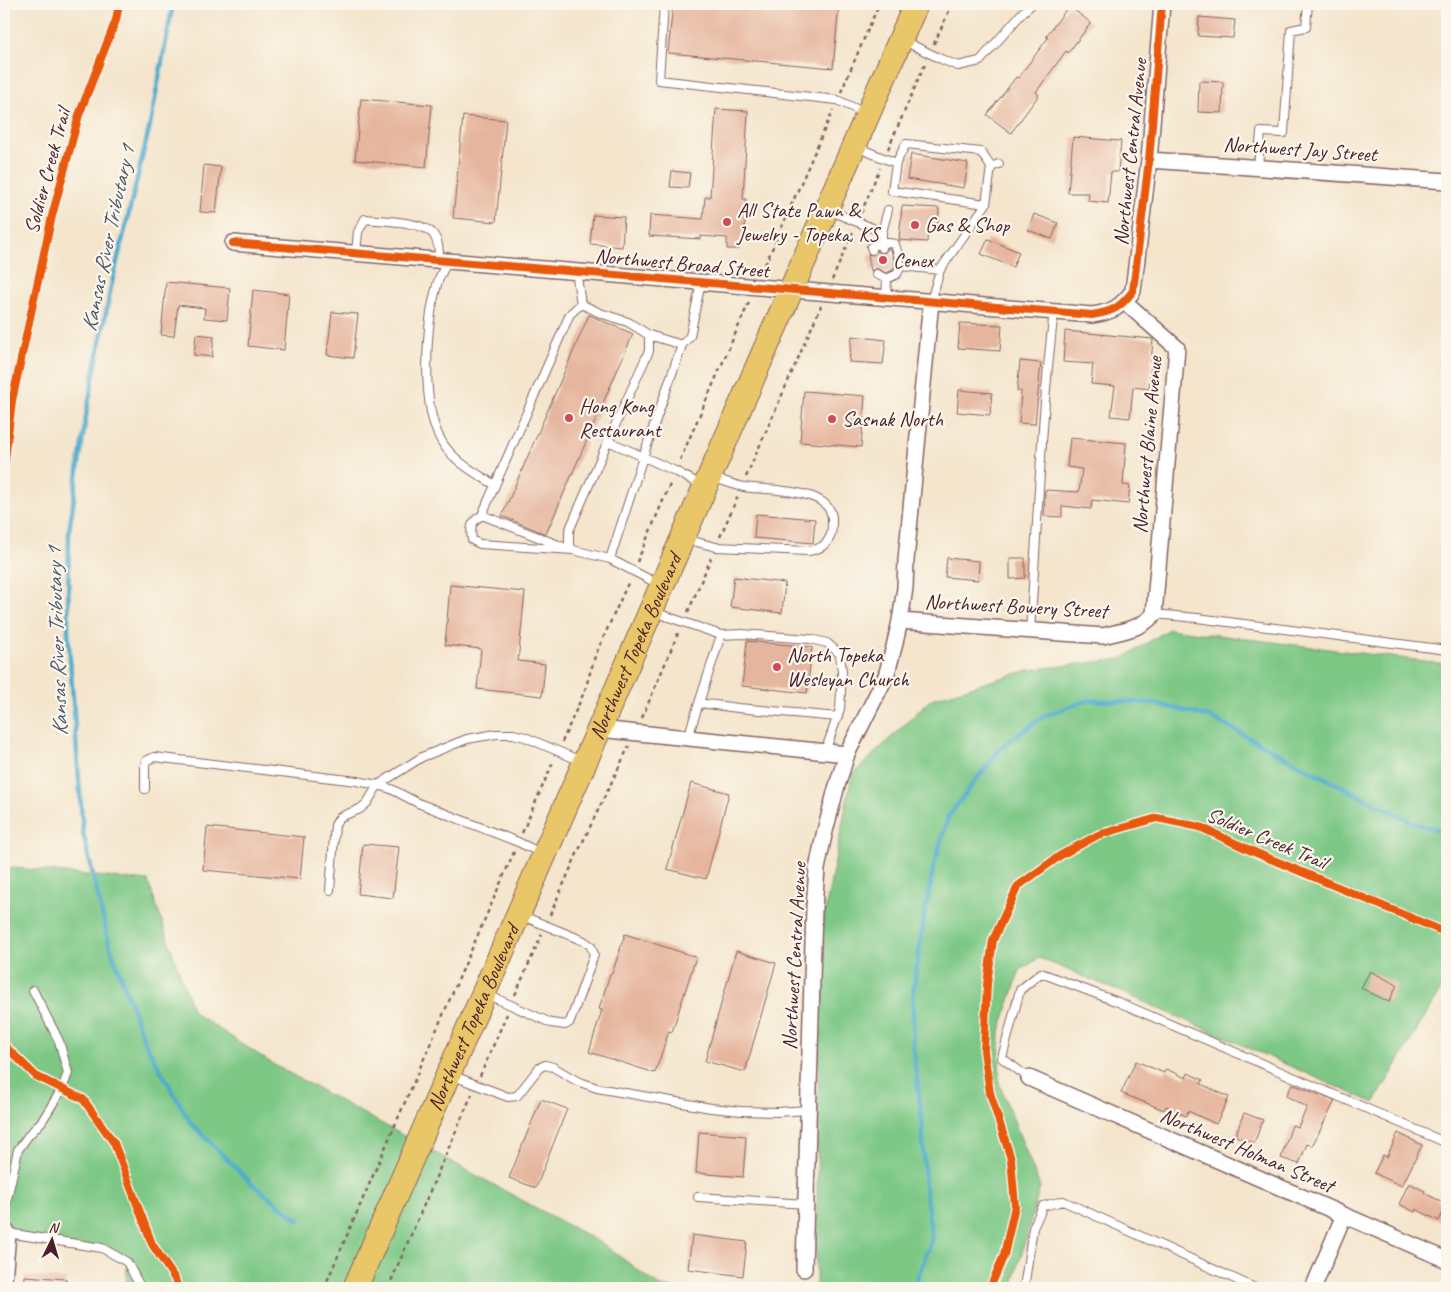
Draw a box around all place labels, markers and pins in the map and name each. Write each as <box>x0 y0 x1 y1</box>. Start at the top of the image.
place label: All State Pawn & Jewelry - Topeka, KS <box>736 197 882 247</box>
place label: Gas & Shop <box>925 212 1010 238</box>
marker: All State Pawn & Jewelry - Topeka, KS <box>721 216 733 228</box>
marker: Gas & Shop <box>909 219 921 231</box>
place label: Cenex <box>893 247 935 273</box>
marker: Cenex <box>877 254 889 266</box>
place label: Hong Kong Restaurant <box>579 393 662 443</box>
place label: Sasnak North <box>842 406 943 432</box>
marker: Hong Kong Restaurant <box>563 412 575 424</box>
marker: Sasnak North <box>826 413 838 425</box>
place label: North Topeka Wesleyan Church <box>787 642 910 692</box>
marker: North Topeka Wesleyan Church <box>771 661 783 673</box>

